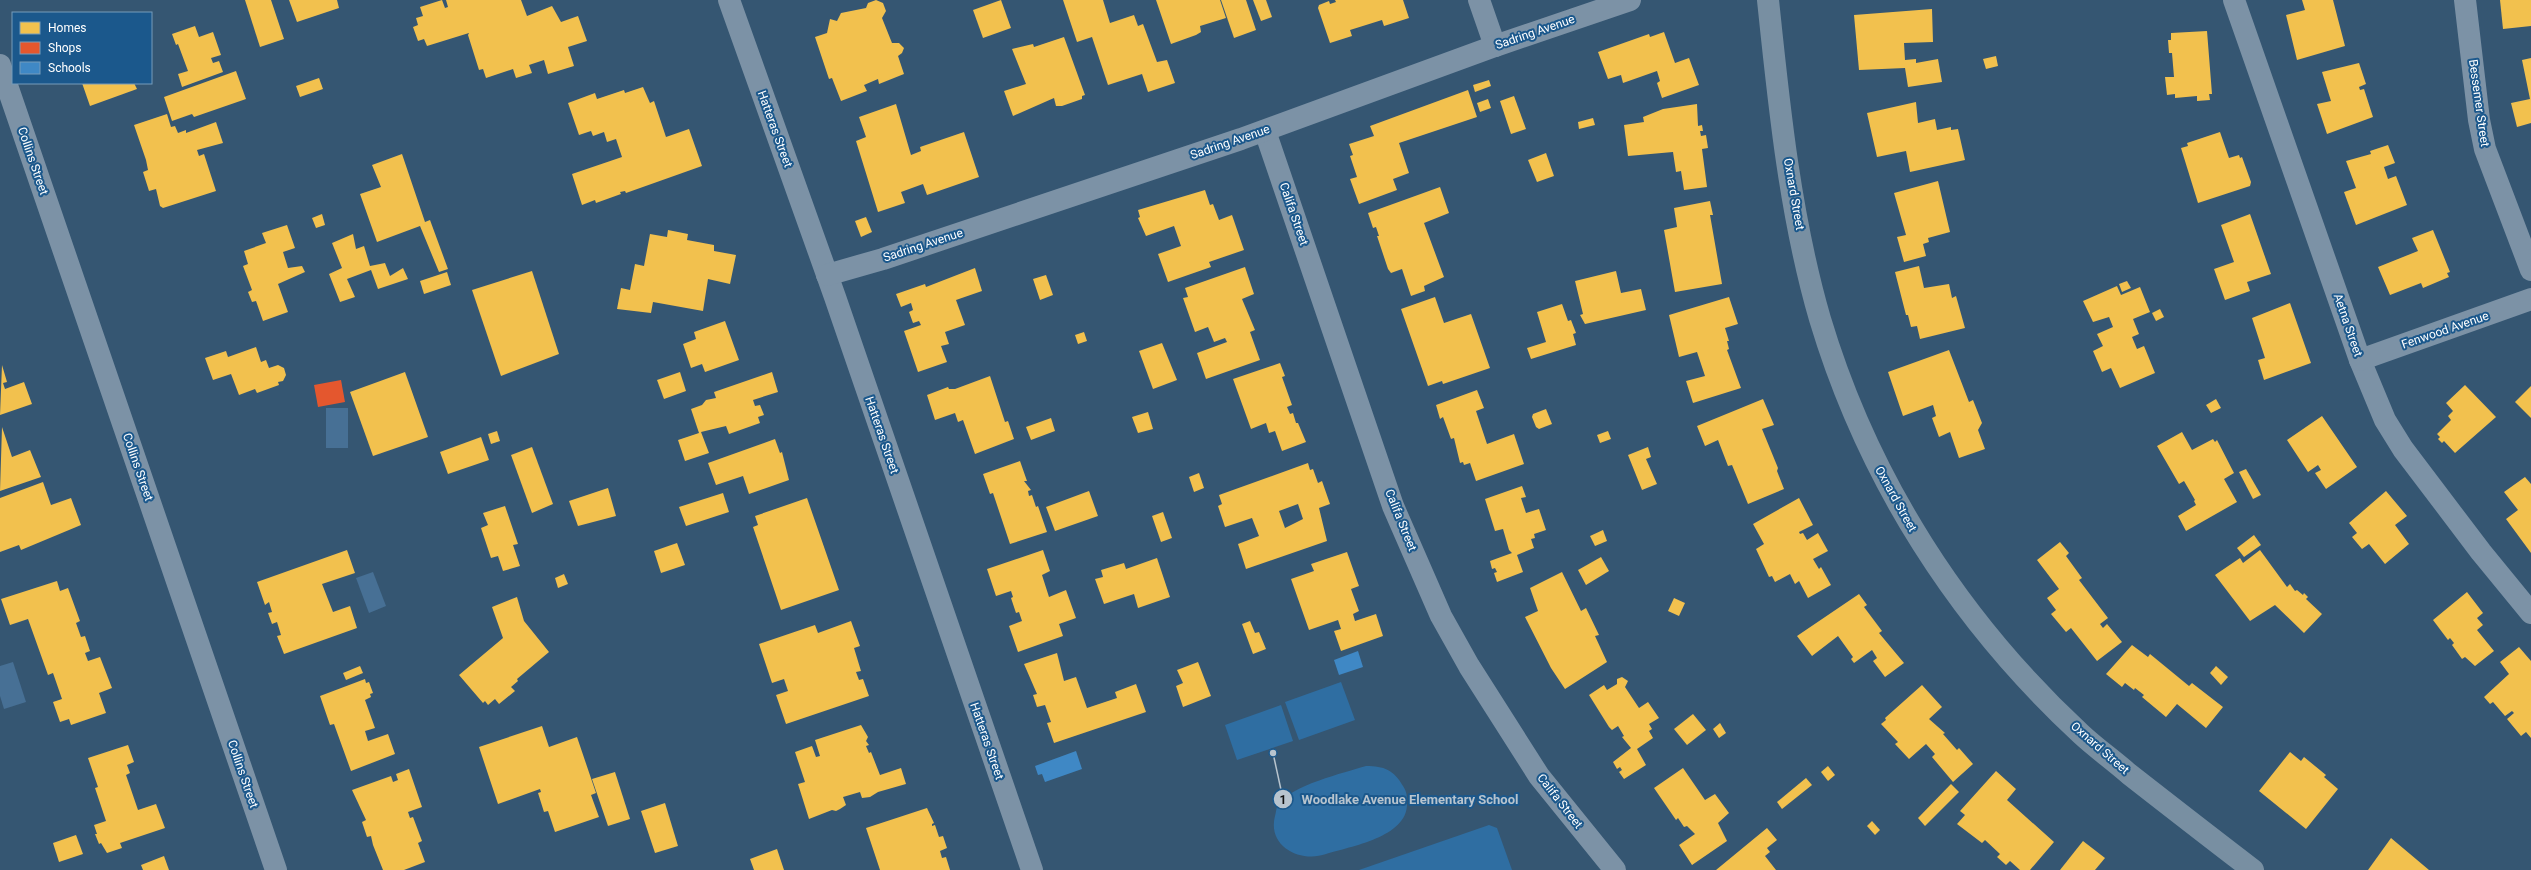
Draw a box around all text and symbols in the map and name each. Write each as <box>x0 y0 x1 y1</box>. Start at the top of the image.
legend <box>12 12 152 84</box>
street label: Sadring Avenue <box>1493 12 1577 52</box>
text: Homes <box>48 21 86 35</box>
text: Shops <box>48 41 82 55</box>
street label: Bessemer Street <box>2466 58 2492 148</box>
text: Schools <box>48 61 91 75</box>
street label: Hatteras Street <box>755 89 795 169</box>
street label: Sadring Avenue <box>1188 122 1272 162</box>
street label: Collins Street <box>15 125 51 197</box>
street label: Oxnard Street <box>1781 157 1807 231</box>
street label: Califa Street <box>1277 181 1311 247</box>
street label: Sadring Avenue <box>881 226 965 264</box>
street label: Aetna Street <box>2331 292 2365 359</box>
street label: Fenwood Avenue <box>2400 309 2490 351</box>
street label: Hatteras Street <box>862 395 902 475</box>
street label: Collins Street <box>120 431 156 503</box>
street label: Oxnard Street <box>1872 464 1920 534</box>
street label: Califa Street <box>1382 487 1420 553</box>
street label: Hatteras Street <box>967 701 1007 781</box>
street label: Oxnard Street <box>2068 719 2132 777</box>
street label: Collins Street <box>225 738 261 810</box>
street label: Califa Street <box>1534 771 1586 831</box>
callout: Woodlake Avenue Elementary School <box>1273 787 1526 812</box>
text: Woodlake Avenue Elementary School <box>1302 792 1518 807</box>
text: 1 <box>1280 793 1286 807</box>

